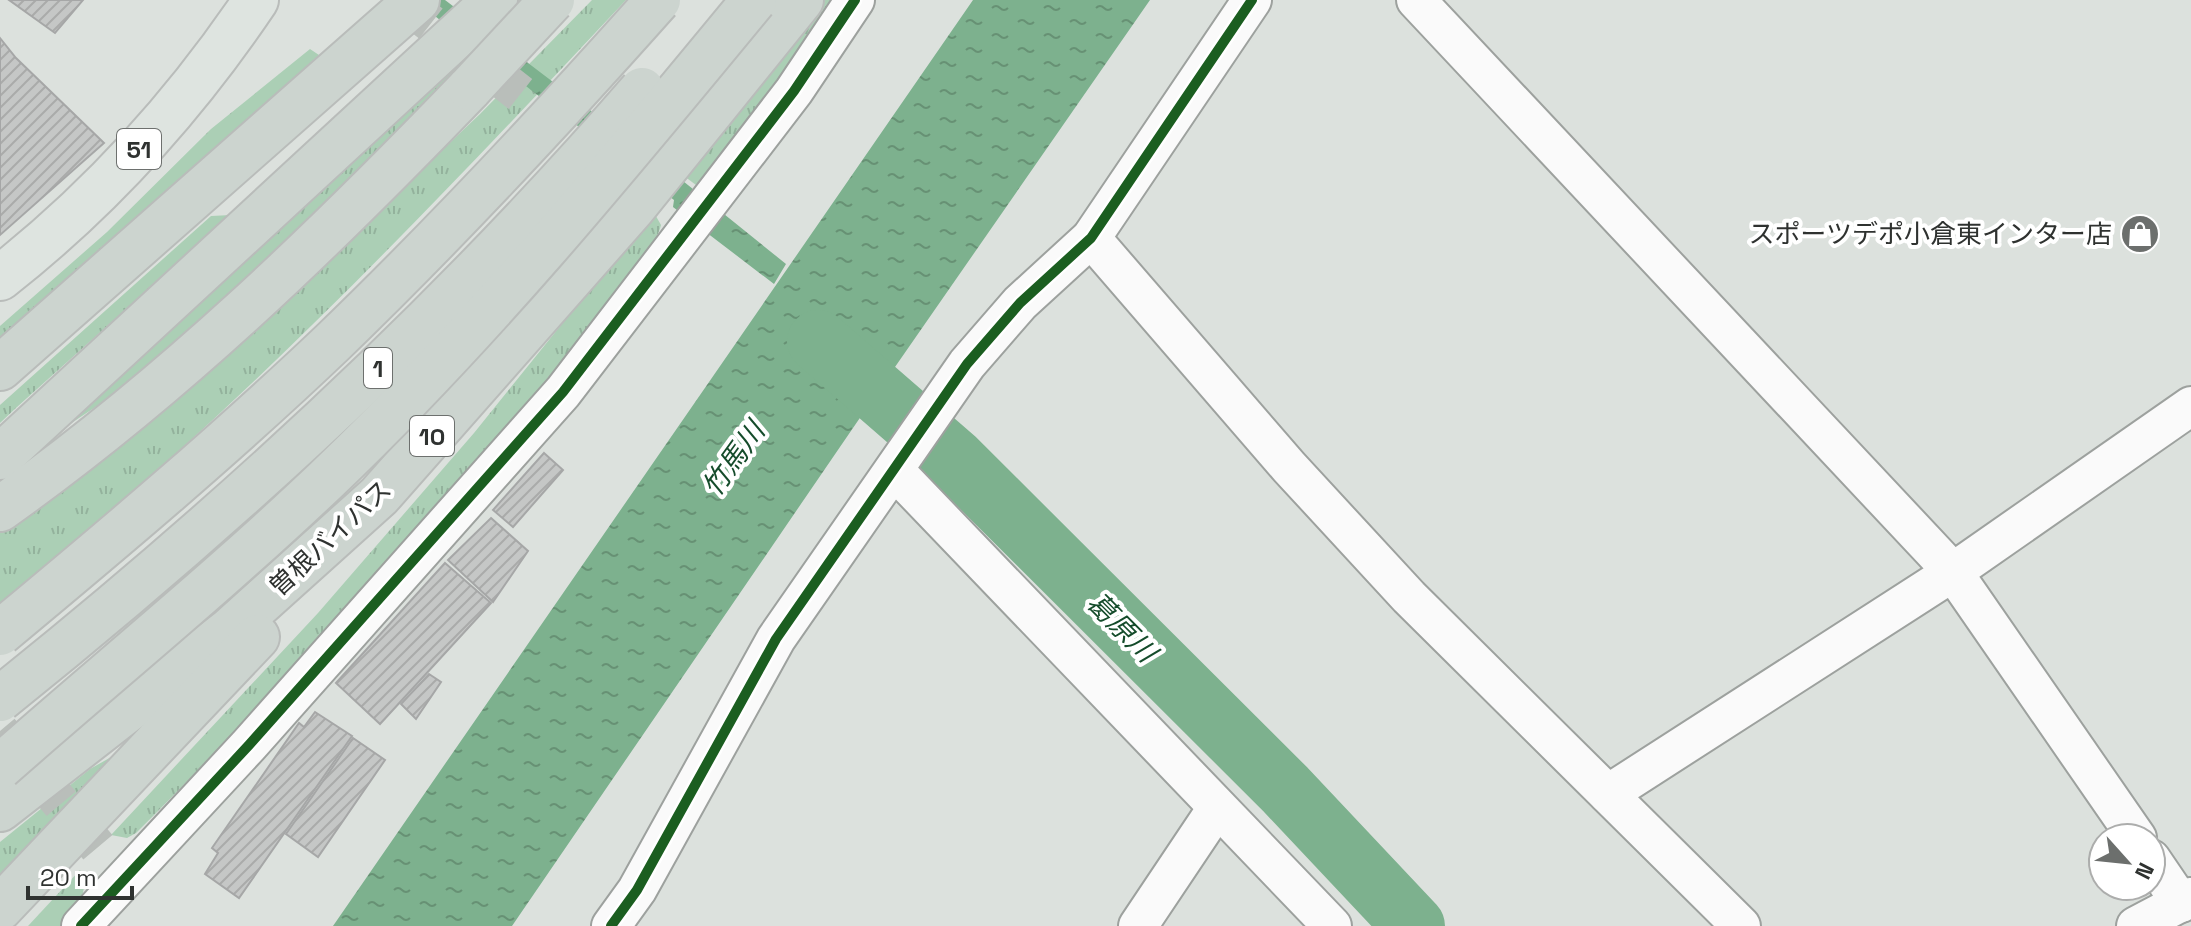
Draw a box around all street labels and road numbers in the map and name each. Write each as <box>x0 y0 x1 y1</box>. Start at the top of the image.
road number: 51 <box>117 129 161 169</box>
road number: 1 <box>364 348 392 388</box>
road number: 10 <box>410 416 454 456</box>
street label: 曽根バイパス <box>262 473 398 603</box>

